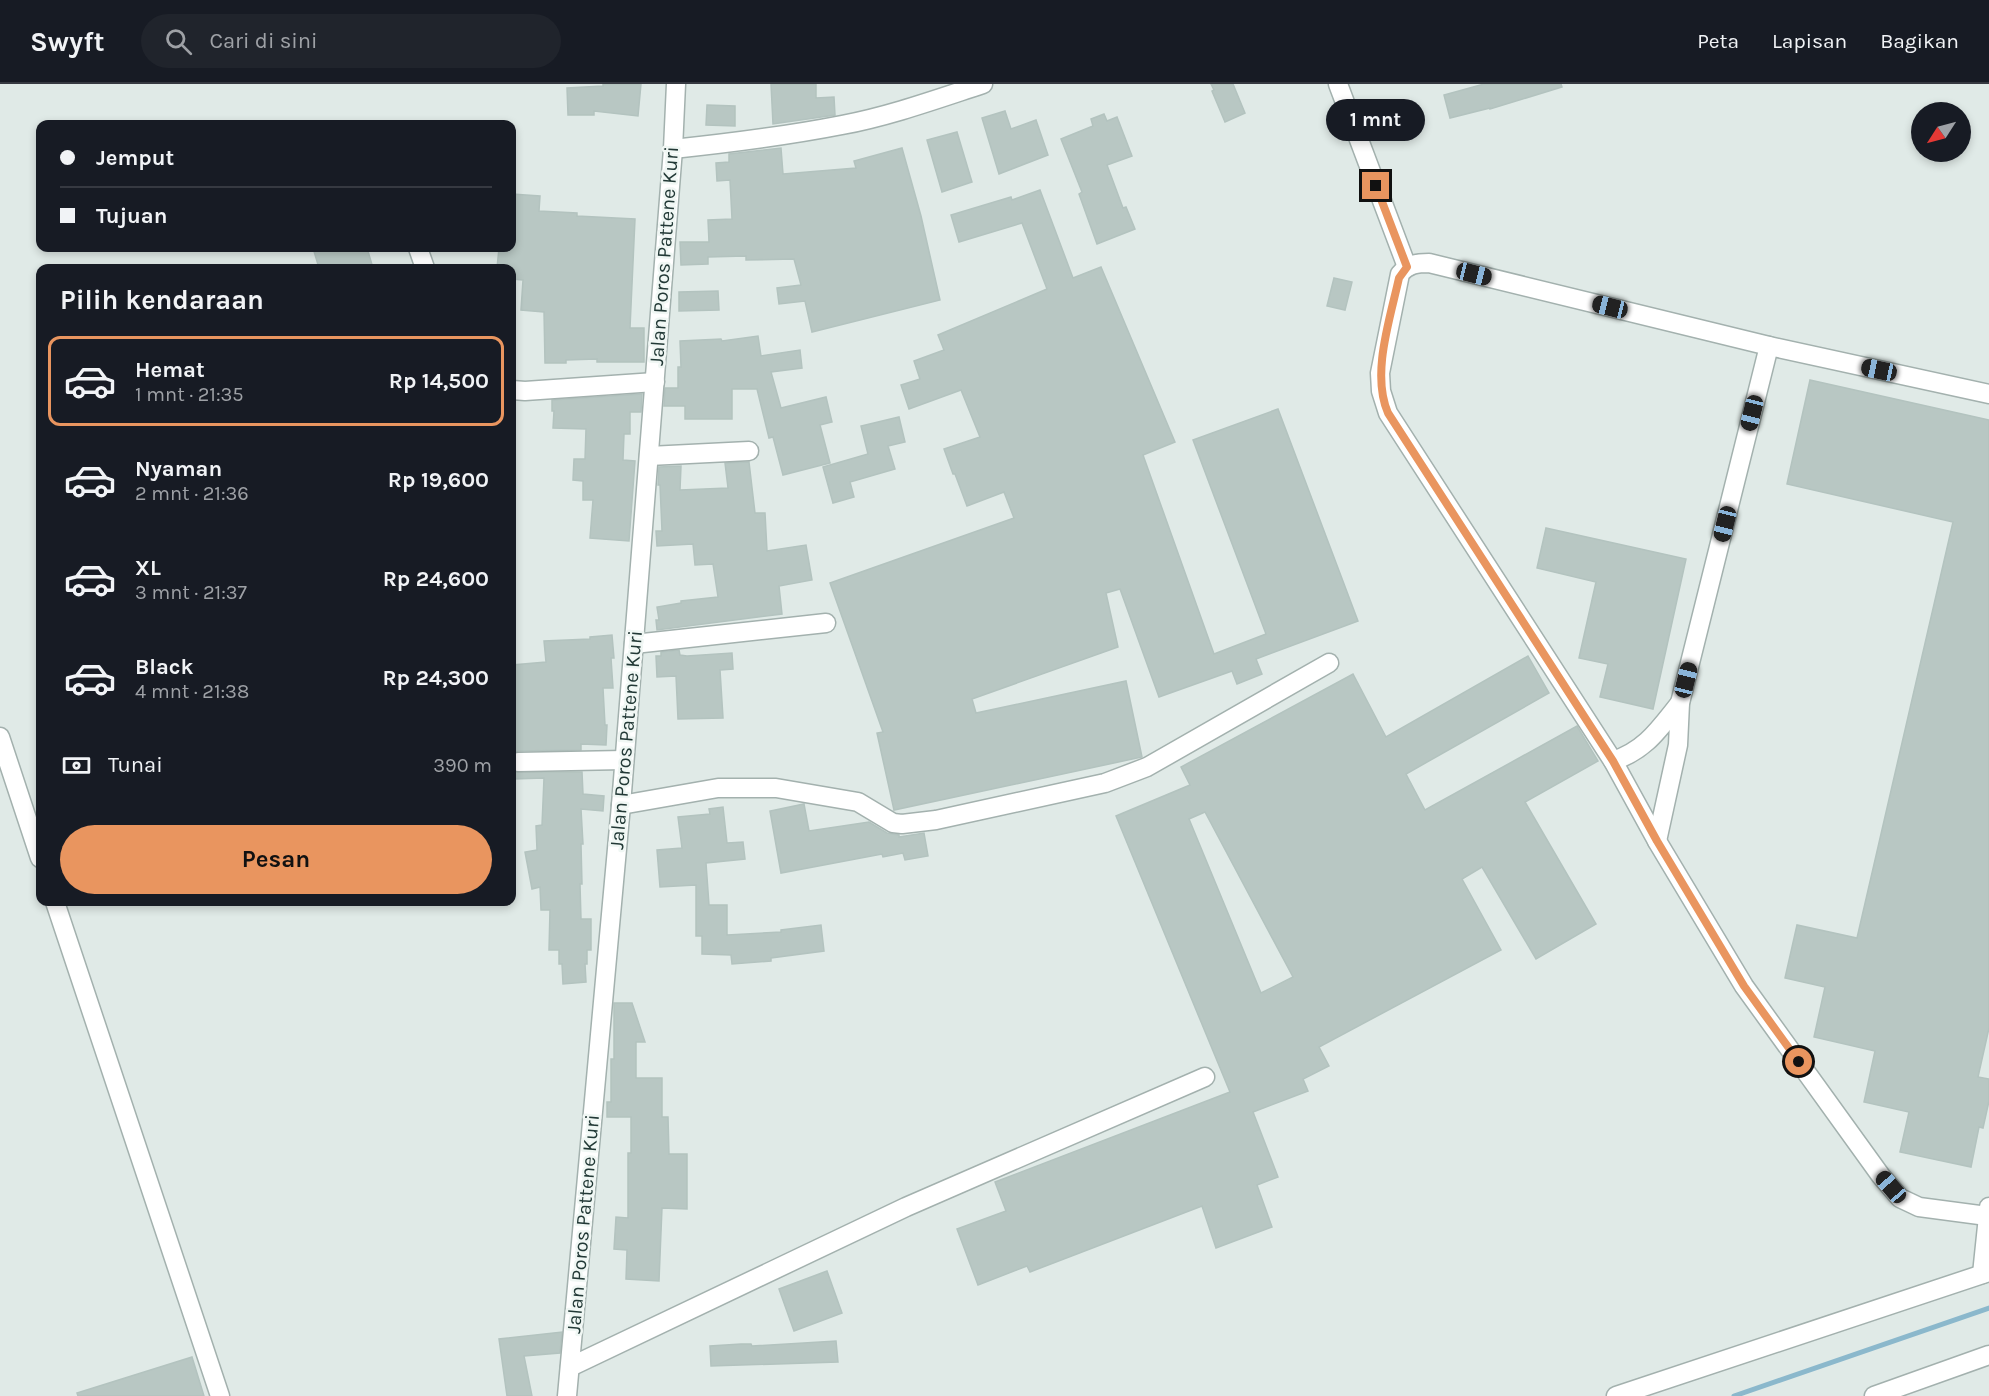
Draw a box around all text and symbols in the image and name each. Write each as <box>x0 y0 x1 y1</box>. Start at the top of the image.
search box <box>141 14 561 68</box>
text: Swyft <box>30 25 105 58</box>
icon: search <box>162 25 195 58</box>
text: Cari di sini <box>210 28 318 54</box>
text: Peta <box>1697 29 1739 53</box>
text: Lapisan <box>1772 29 1847 53</box>
text: Bagikan <box>1880 29 1959 53</box>
callout: 1 mnt <box>1326 99 1426 141</box>
north arrow <box>1911 102 1971 162</box>
map controls <box>1911 102 1971 162</box>
text: 1 mnt <box>1350 108 1401 131</box>
text: Jemput <box>96 145 174 171</box>
street label: Jalan Poros Pattene Kuri <box>645 146 683 366</box>
route end <box>1362 172 1389 199</box>
text: Tujuan <box>96 203 167 229</box>
car <box>1454 261 1494 287</box>
text: Pilih kendaraan <box>60 284 264 316</box>
car <box>1590 294 1630 320</box>
icon: car <box>63 354 117 408</box>
text: Hemat <box>135 357 205 383</box>
car <box>1860 357 1898 383</box>
text: Rp 14,500 <box>389 368 489 394</box>
text: 1 mnt · 21:35 <box>135 383 244 406</box>
car <box>1739 393 1765 433</box>
icon: car <box>63 453 117 507</box>
text: Nyaman <box>135 456 222 482</box>
text: Rp 19,600 <box>388 467 489 493</box>
text: 2 mnt · 21:36 <box>135 482 249 505</box>
car <box>1712 504 1738 544</box>
icon: car <box>63 552 117 606</box>
text: XL <box>135 555 161 581</box>
text: Rp 24,600 <box>383 566 489 592</box>
text: 3 mnt · 21:37 <box>135 581 247 604</box>
street label: Jalan Poros Pattene Kuri <box>605 629 647 851</box>
icon: car <box>63 651 117 705</box>
text: Black <box>135 654 194 680</box>
car <box>1673 660 1699 700</box>
text: Rp 24,300 <box>382 665 489 691</box>
text: 4 mnt · 21:38 <box>135 680 249 703</box>
icon: cash <box>60 749 93 782</box>
text: Tunai <box>108 752 163 778</box>
text: 390 m <box>433 754 492 777</box>
button: Pesan <box>60 825 492 894</box>
route start <box>1785 1048 1812 1075</box>
street label: Jalan Poros Pattene Kuri <box>562 1113 604 1335</box>
car <box>1872 1168 1910 1206</box>

